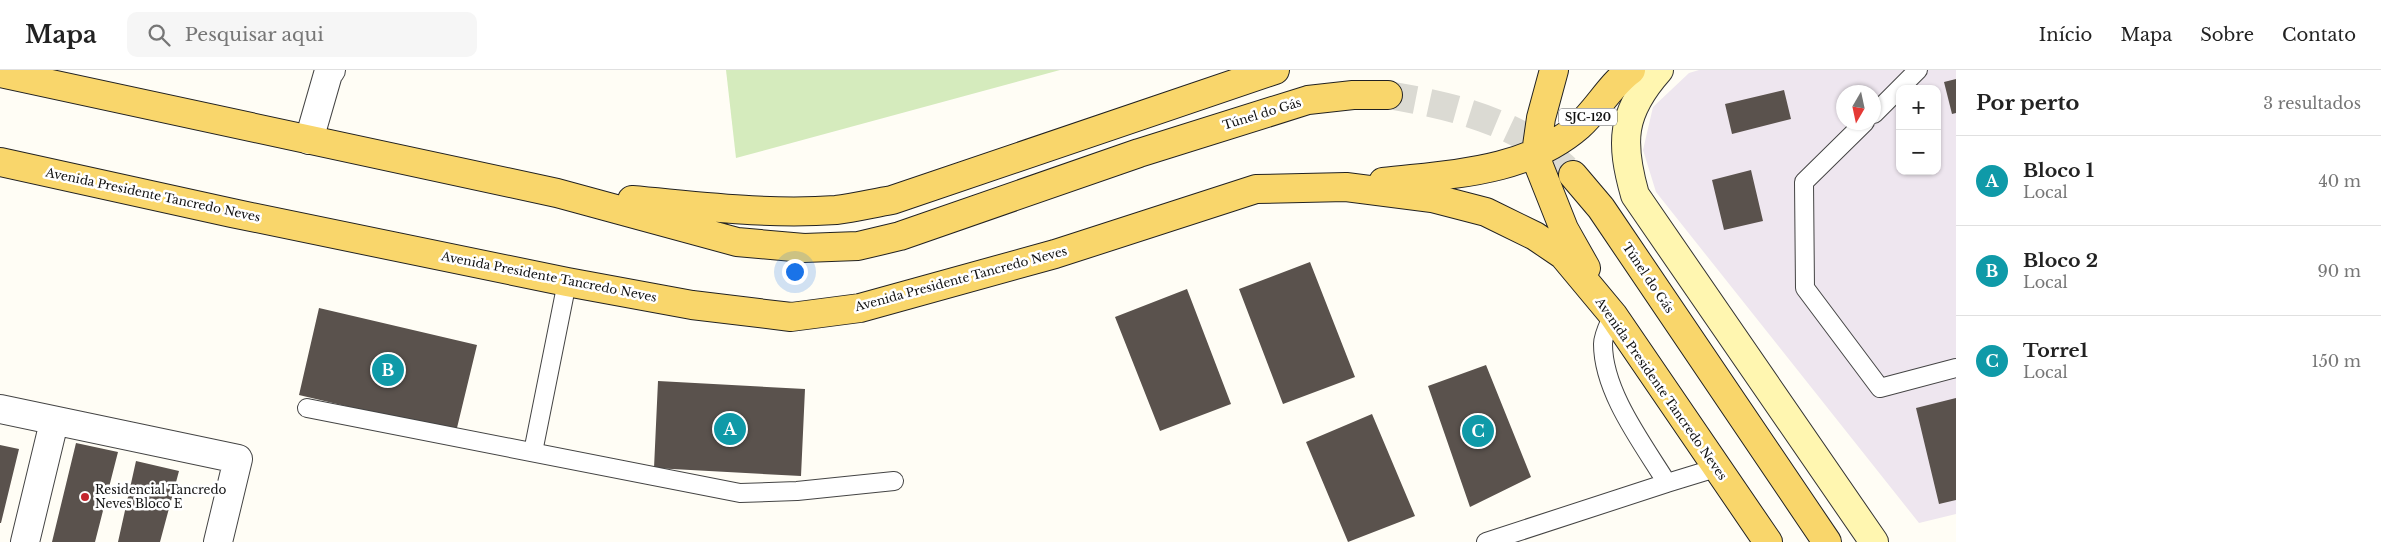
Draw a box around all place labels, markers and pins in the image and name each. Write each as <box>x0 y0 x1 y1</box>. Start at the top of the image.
pin: B <box>372 351 404 389</box>
pin: A <box>714 410 746 448</box>
pin: C <box>1462 412 1494 450</box>
place label: Residencial Tancredo Neves Bloco E <box>95 482 226 511</box>
marker: Residencial Tancredo Neves Bloco E <box>79 491 91 503</box>

